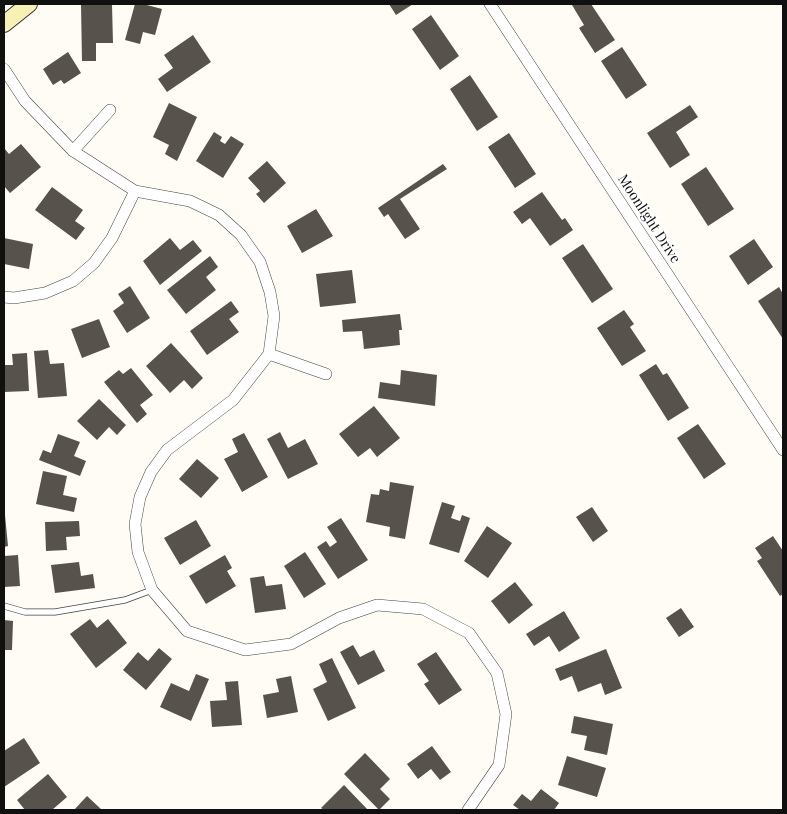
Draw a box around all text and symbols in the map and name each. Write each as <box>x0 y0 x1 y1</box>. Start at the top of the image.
street label: Moonlight Drive <box>614 172 684 266</box>

